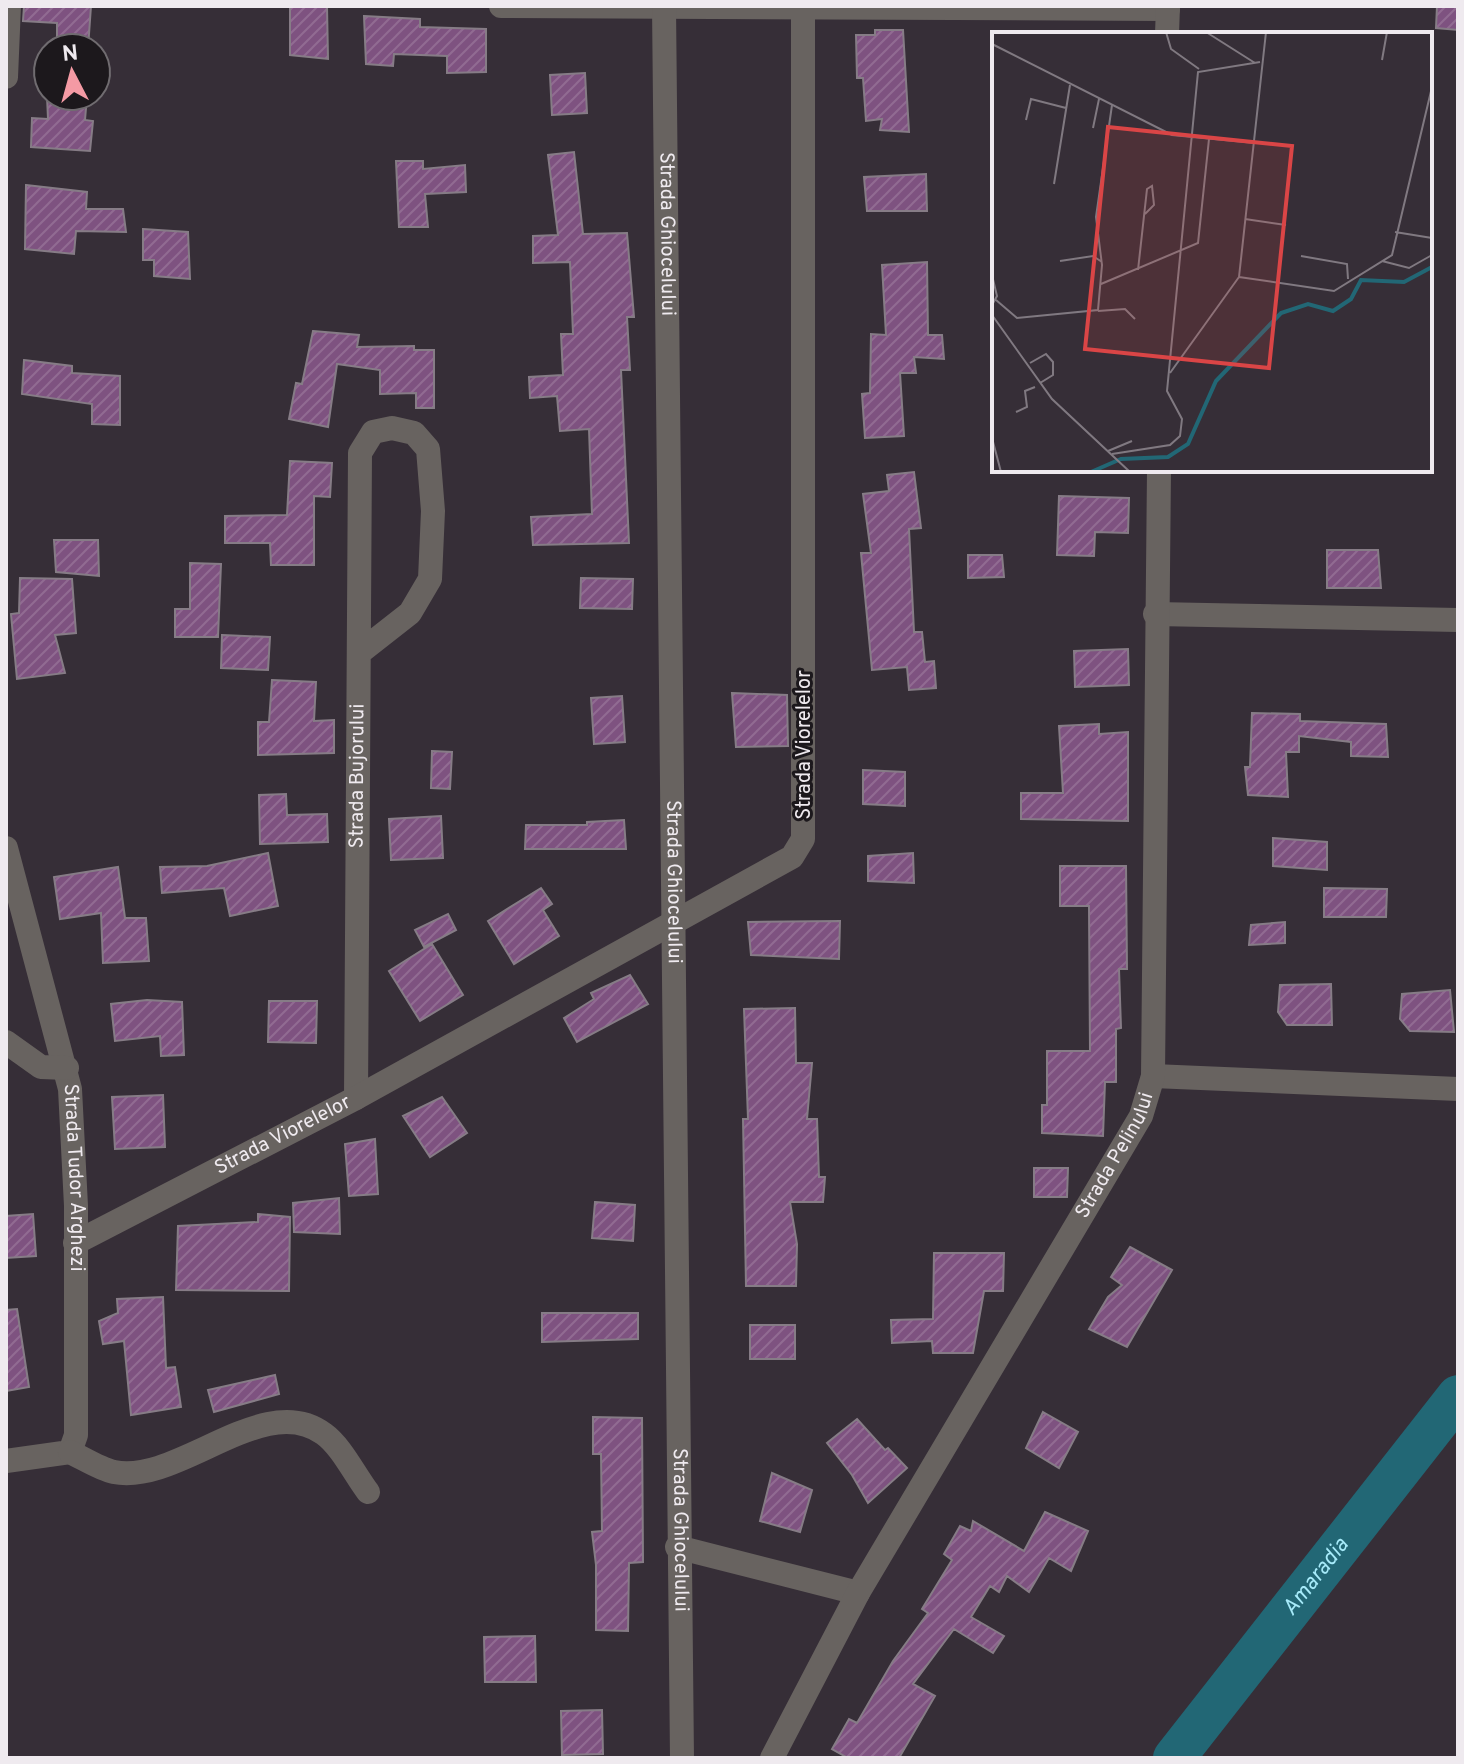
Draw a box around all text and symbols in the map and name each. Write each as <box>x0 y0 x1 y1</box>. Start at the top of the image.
north arrow <box>32 32 112 112</box>
inset map <box>992 32 1432 472</box>
text: N <box>61 40 79 69</box>
street label: Strada Ghiocelului <box>653 152 680 316</box>
street label: Strada Viorelelor <box>792 670 818 820</box>
street label: Strada Bujorului <box>345 703 371 849</box>
street label: Strada Ghiocelului <box>659 800 687 964</box>
street label: Strada Tudor Arghezi <box>57 1083 89 1271</box>
street label: Strada Pelinului <box>1070 1089 1160 1224</box>
street label: Strada Viorelelor <box>210 1090 356 1182</box>
street label: Strada Ghiocelului <box>666 1448 693 1612</box>
water label: Amaradia <box>1277 1532 1355 1621</box>

